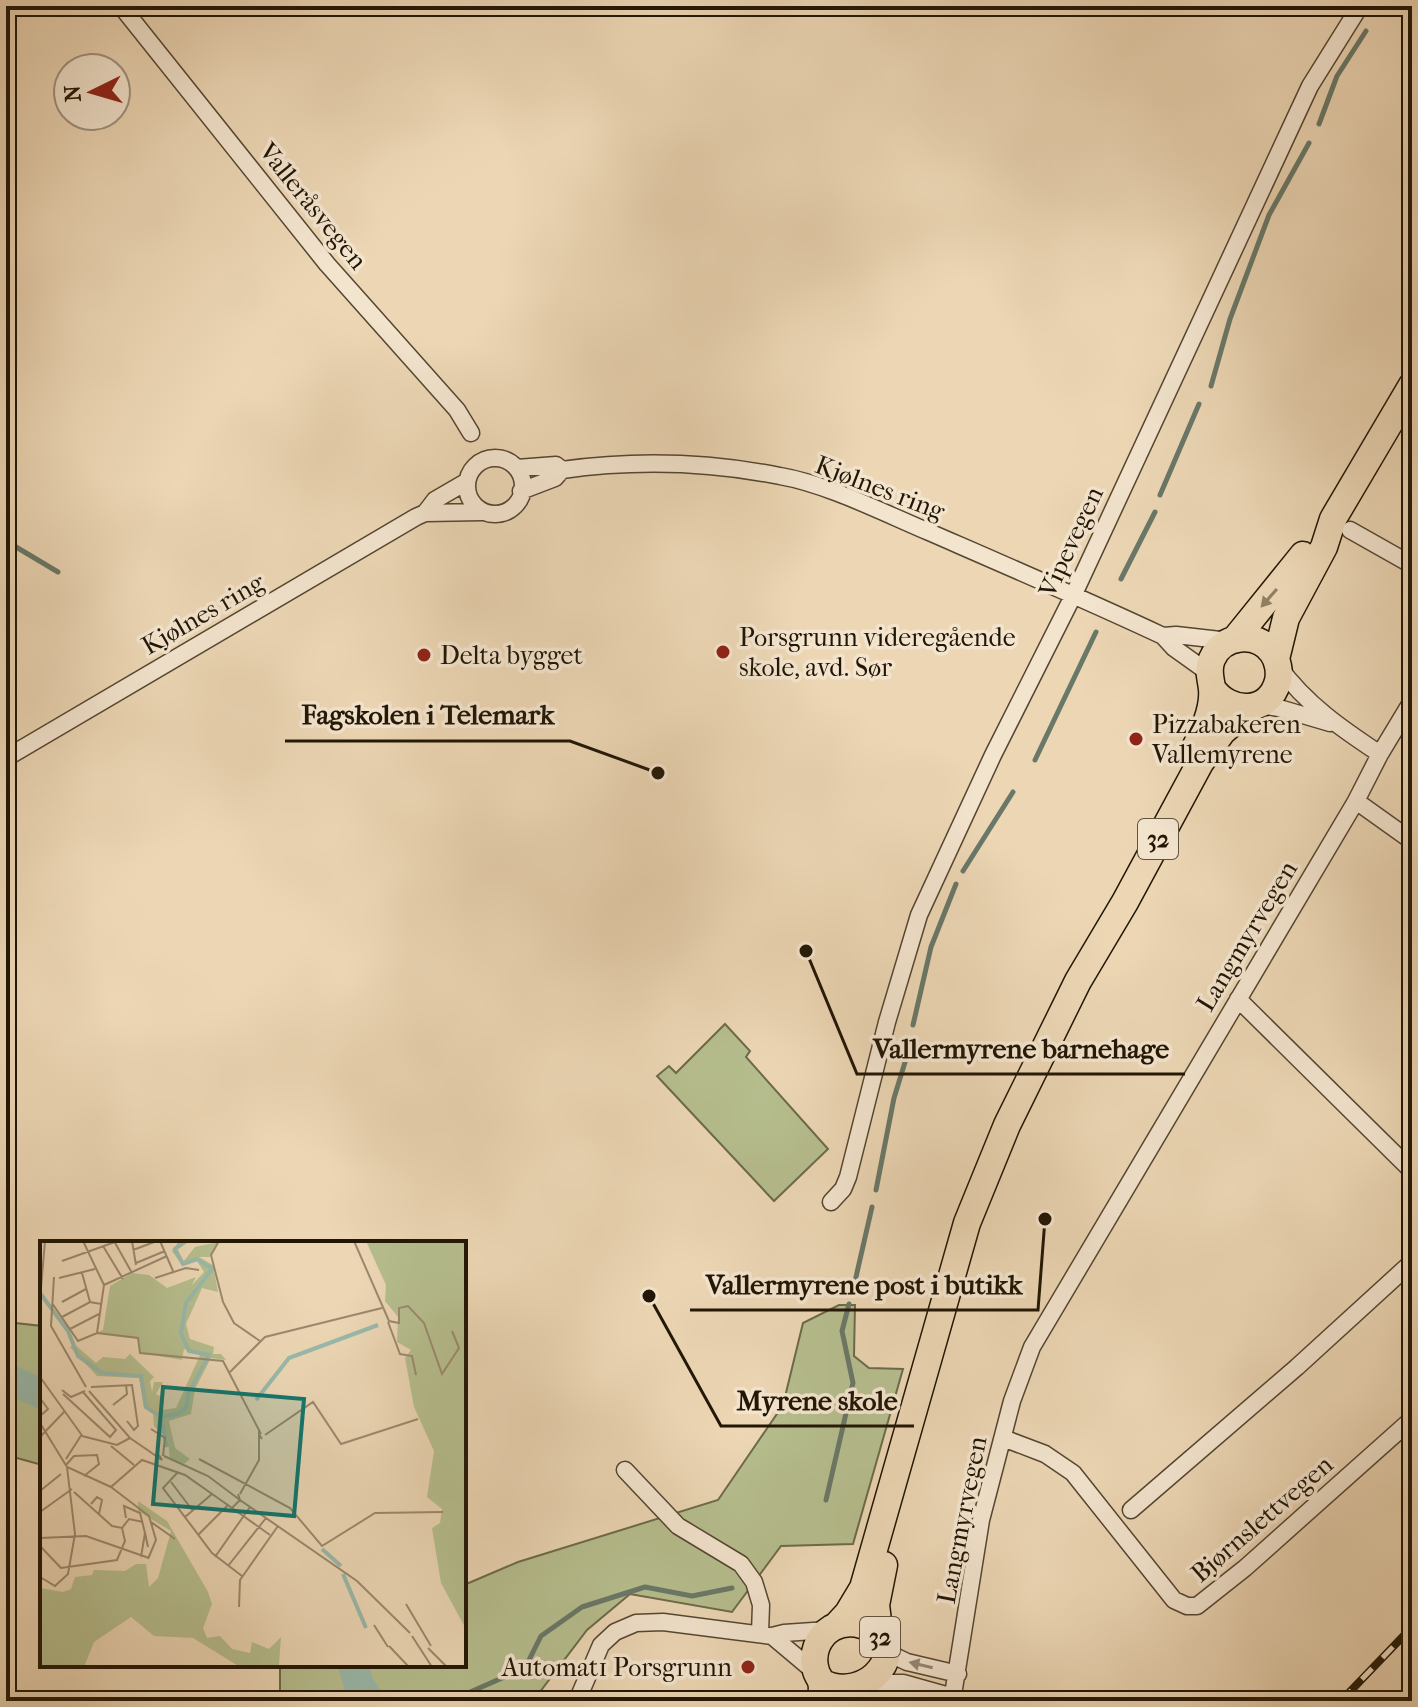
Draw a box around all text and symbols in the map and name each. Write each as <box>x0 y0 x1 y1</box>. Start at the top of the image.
north arrow <box>52 52 132 132</box>
text: N <box>59 84 87 103</box>
street label: Valleråsvegen <box>252 136 374 276</box>
street label: Kjølnes ring <box>811 449 950 527</box>
street label: Vipevegen <box>1031 482 1110 603</box>
street label: Kjølnes ring <box>136 566 271 661</box>
one-way arrow <box>1260 589 1278 608</box>
place label: Porsgrunn videregående skole, avd. Sør <box>739 622 1016 683</box>
place label: Delta bygget <box>440 640 583 671</box>
marker: Porsgrunn videregående skole, avd. Sør <box>714 643 732 661</box>
marker: Delta bygget <box>415 646 433 664</box>
callout: Fagskolen i Telemark <box>285 689 570 741</box>
text: Fagskolen i Telemark <box>302 698 556 731</box>
place label: Pizzabakeren Vallemyrene <box>1151 709 1301 770</box>
marker: Pizzabakeren Vallemyrene <box>1127 730 1145 748</box>
road number: 32 <box>1138 819 1178 859</box>
street label: Langmyrvegen <box>1190 855 1304 1017</box>
callout: Vallermyrene barnehage <box>857 1022 1185 1074</box>
text: Vallermyrene barnehage <box>872 1032 1169 1065</box>
inset map <box>40 1241 466 1667</box>
callout: Vallermyrene post i butikk <box>690 1258 1038 1310</box>
text: Vallermyrene post i butikk <box>705 1268 1024 1301</box>
callout: Myrene skole <box>721 1374 914 1426</box>
text: Myrene skole <box>736 1384 898 1417</box>
street label: Langmyrvegen <box>931 1434 993 1606</box>
street label: Bjørnslettvegen <box>1185 1449 1339 1589</box>
road number: 32 <box>860 1617 900 1657</box>
place label: Automat1 Porsgrunn <box>501 1652 732 1683</box>
marker: Automat1 Porsgrunn <box>739 1658 757 1676</box>
one-way arrow <box>908 1659 933 1671</box>

